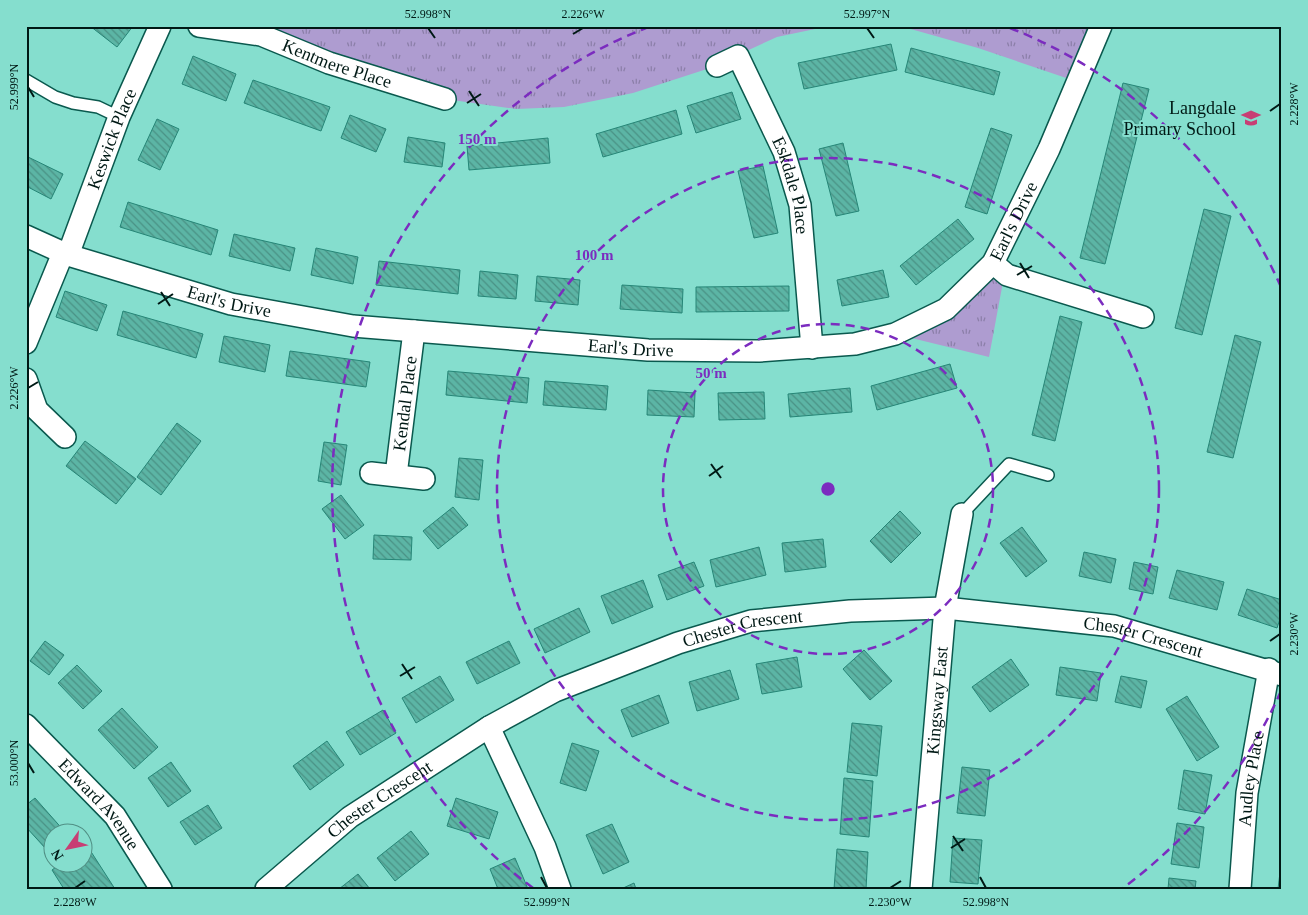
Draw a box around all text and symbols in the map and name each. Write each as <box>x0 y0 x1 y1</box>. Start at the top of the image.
text: 52.998°N <box>405 7 452 21</box>
text: 2.226°W <box>561 7 605 21</box>
text: 52.997°N <box>844 7 891 21</box>
street label: Kentmere Place <box>279 35 394 92</box>
text: 52.999°N <box>7 63 21 110</box>
text: 2.228°W <box>1287 82 1301 126</box>
street label: Keswick Place <box>83 85 141 192</box>
place label: Langdale Primary School <box>1124 98 1236 139</box>
school or university icon: Langdale Primary School <box>1240 107 1262 129</box>
text: 150 m <box>458 131 497 147</box>
street label: Eskdale Place <box>768 133 812 235</box>
street label: Earl's Drive <box>986 178 1041 264</box>
text: 100 m <box>575 247 614 263</box>
street label: Earl's Drive <box>185 281 273 321</box>
street label: Earl's Drive <box>587 335 674 360</box>
street label: Kendal Place <box>389 355 421 452</box>
text: 50 m <box>695 365 727 381</box>
text: 2.226°W <box>7 366 21 410</box>
centre of rings <box>819 480 837 498</box>
street label: Chester Crescent <box>680 606 803 651</box>
text: 2.230°W <box>1287 612 1301 656</box>
street label: Chester Crescent <box>1083 613 1205 661</box>
street label: Kingsway East <box>923 646 952 756</box>
street label: Audley Place <box>1235 729 1268 827</box>
text: 53.000°N <box>7 739 21 786</box>
street label: Edward Avenue <box>54 754 144 853</box>
street label: Chester Crescent <box>323 757 436 842</box>
north arrow <box>42 822 92 872</box>
text: N <box>48 846 67 863</box>
text: 2.228°W <box>53 895 97 909</box>
text: 52.999°N <box>524 895 571 909</box>
text: 2.230°W <box>868 895 912 909</box>
text: 52.998°N <box>963 895 1010 909</box>

